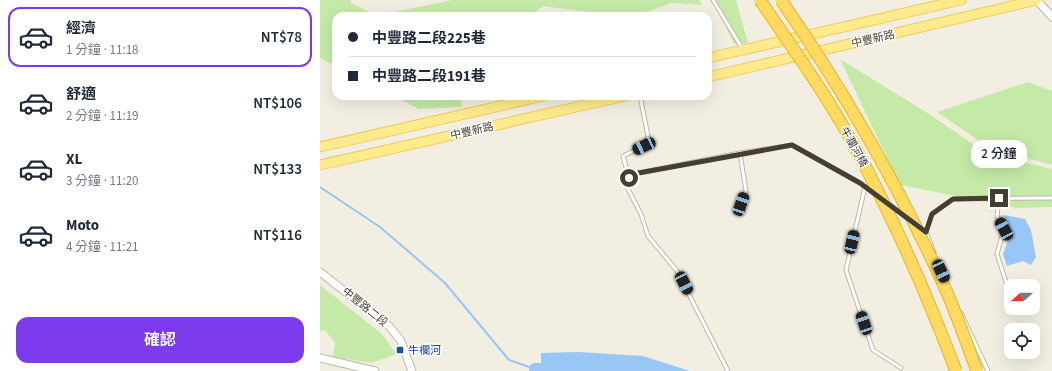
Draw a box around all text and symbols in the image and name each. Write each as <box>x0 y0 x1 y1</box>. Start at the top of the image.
text: 經濟 <box>66 18 96 39</box>
icon: car <box>18 19 54 55</box>
text: NT$78 <box>261 27 302 48</box>
street label: 中豐新路 <box>850 27 896 51</box>
text: 中豐路二段225巷 <box>372 28 486 49</box>
text: 1 分鐘 · 11:18 <box>66 41 139 59</box>
text: 中豐路二段191巷 <box>372 66 486 87</box>
text: 舒適 <box>66 84 96 105</box>
icon: car <box>18 85 54 121</box>
text: NT$106 <box>253 93 302 114</box>
text: 2 分鐘 · 11:19 <box>66 107 139 125</box>
street label: 中豐新路 <box>449 119 495 143</box>
street label: 牛瀾河橋 <box>837 124 871 170</box>
car <box>631 135 657 157</box>
callout: 2 分鐘 <box>971 140 1027 168</box>
text: 2 分鐘 <box>981 145 1017 163</box>
text: XL <box>66 149 82 170</box>
icon: car <box>18 151 54 187</box>
text: NT$133 <box>253 159 302 180</box>
route start <box>620 169 638 187</box>
text: 3 分鐘 · 11:20 <box>66 172 139 190</box>
route end <box>990 189 1008 207</box>
car <box>731 191 751 217</box>
text: Moto <box>66 215 99 236</box>
car <box>993 216 1015 242</box>
icon: car <box>18 217 54 253</box>
text: NT$116 <box>253 225 302 246</box>
car <box>843 229 861 255</box>
text: 4 分鐘 · 11:21 <box>66 238 139 256</box>
car <box>930 258 952 284</box>
car <box>673 270 695 296</box>
north arrow <box>1004 279 1040 315</box>
map controls <box>1004 279 1040 359</box>
street label: 中豐路二段 <box>339 284 391 330</box>
car <box>854 310 874 336</box>
button: 確認 <box>16 317 304 363</box>
button: locate <box>1004 323 1040 359</box>
place label: 牛欄河 <box>408 343 441 358</box>
marker: 牛欄河 <box>395 345 405 355</box>

